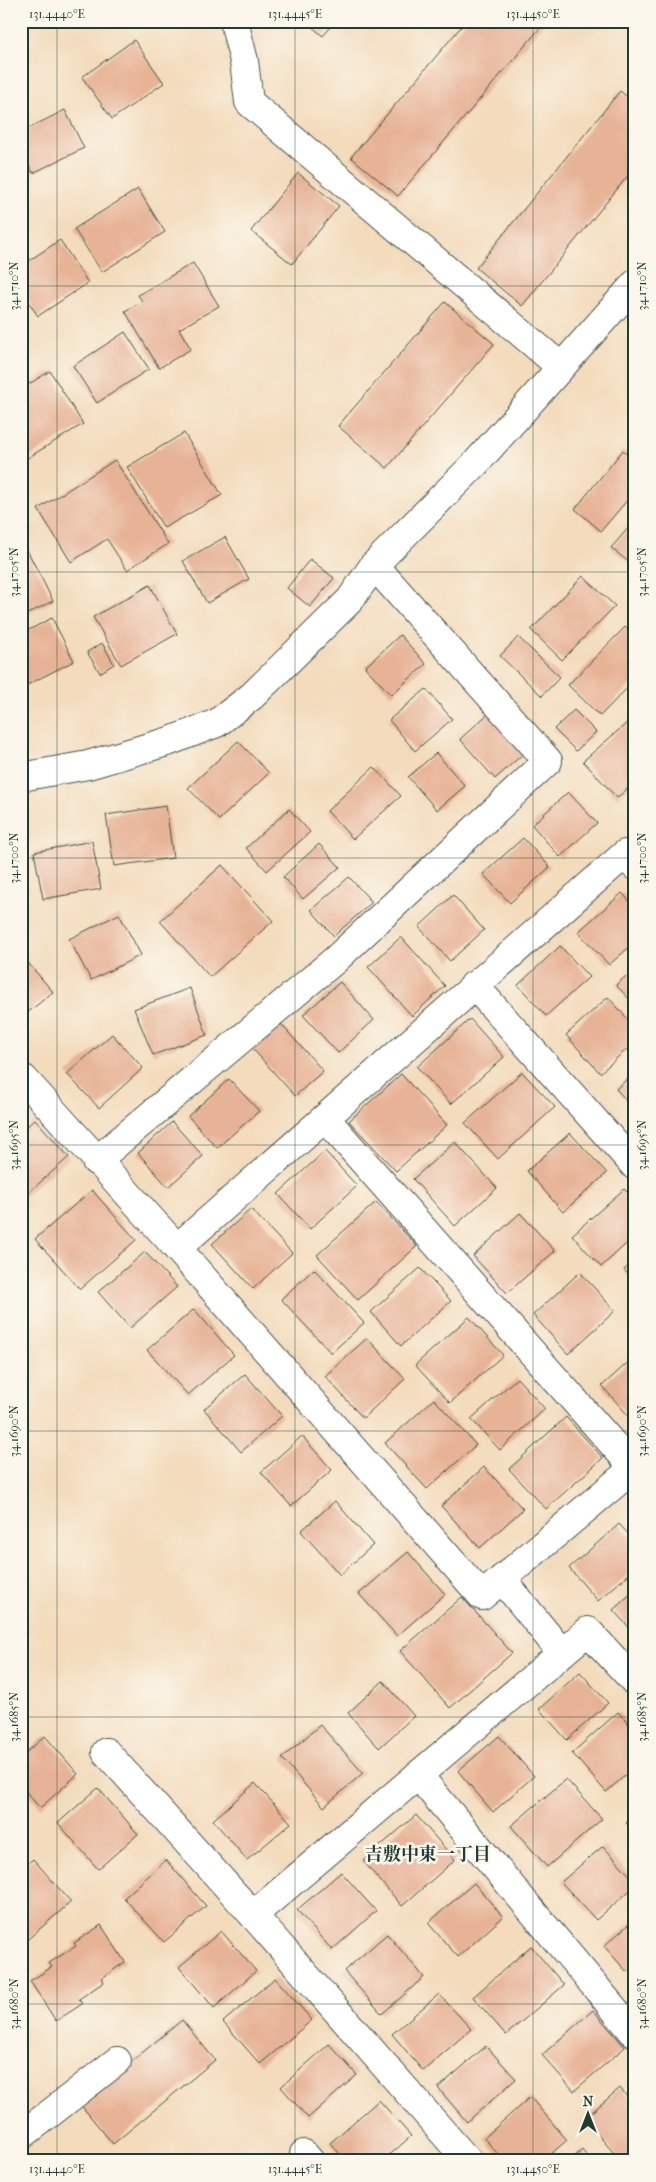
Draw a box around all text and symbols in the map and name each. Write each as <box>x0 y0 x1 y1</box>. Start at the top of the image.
text: 131.4440°E <box>29 7 85 21</box>
text: 131.4445°E <box>268 7 322 21</box>
text: 131.4450°E <box>506 7 560 21</box>
text: 34.1710°N <box>7 261 21 311</box>
text: 34.1710°N <box>635 261 649 311</box>
text: 34.1705°N <box>7 547 21 597</box>
text: 34.1705°N <box>635 547 649 597</box>
text: 34.1700°N <box>7 832 21 884</box>
text: 34.1700°N <box>635 832 649 884</box>
text: 34.1695°N <box>7 1120 21 1170</box>
text: 34.1695°N <box>635 1120 649 1170</box>
text: 34.1690°N <box>7 1405 21 1457</box>
text: 34.1690°N <box>635 1405 649 1457</box>
text: 34.1685°N <box>7 1692 21 1742</box>
text: 34.1685°N <box>635 1692 649 1742</box>
district label: 吉敷中東一丁目 <box>365 1844 491 1865</box>
text: 34.1680°N <box>7 1978 21 2030</box>
text: 34.1680°N <box>635 1978 649 2030</box>
north arrow <box>564 2090 614 2140</box>
text: N <box>583 2093 594 2110</box>
text: 131.4440°E <box>29 2162 85 2176</box>
text: 131.4445°E <box>268 2162 322 2176</box>
text: 131.4450°E <box>506 2162 560 2176</box>

